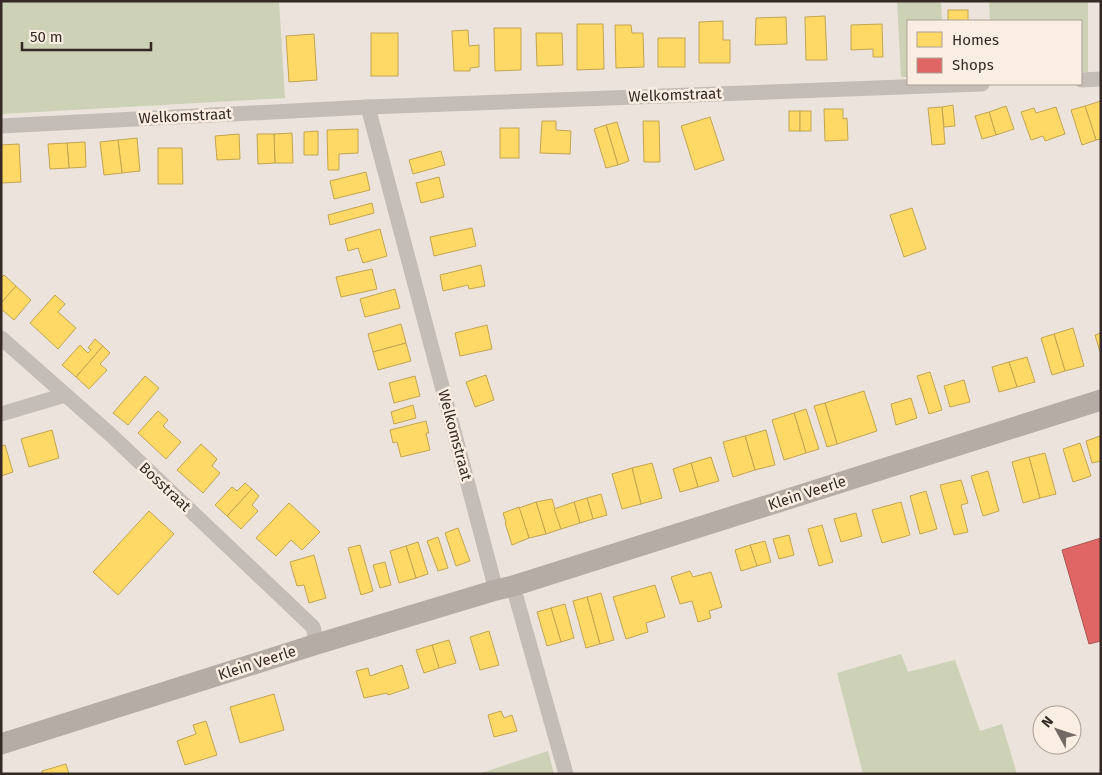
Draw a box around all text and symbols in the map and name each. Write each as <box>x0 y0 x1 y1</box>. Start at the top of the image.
scale bar <box>22 20 151 52</box>
legend <box>907 20 1082 85</box>
text: 50 m <box>30 28 63 46</box>
text: Homes <box>952 31 999 49</box>
text: Shops <box>952 56 994 74</box>
street label: Welkomstraat <box>628 84 723 106</box>
street label: Welkomstraat <box>138 105 233 127</box>
street label: Welkomstraat <box>434 388 476 483</box>
street label: Bosstraat <box>135 459 195 516</box>
street label: Klein Veerle <box>766 472 848 514</box>
street label: Klein Veerle <box>216 642 298 684</box>
north arrow <box>1032 705 1082 755</box>
text: N <box>1038 713 1057 731</box>

